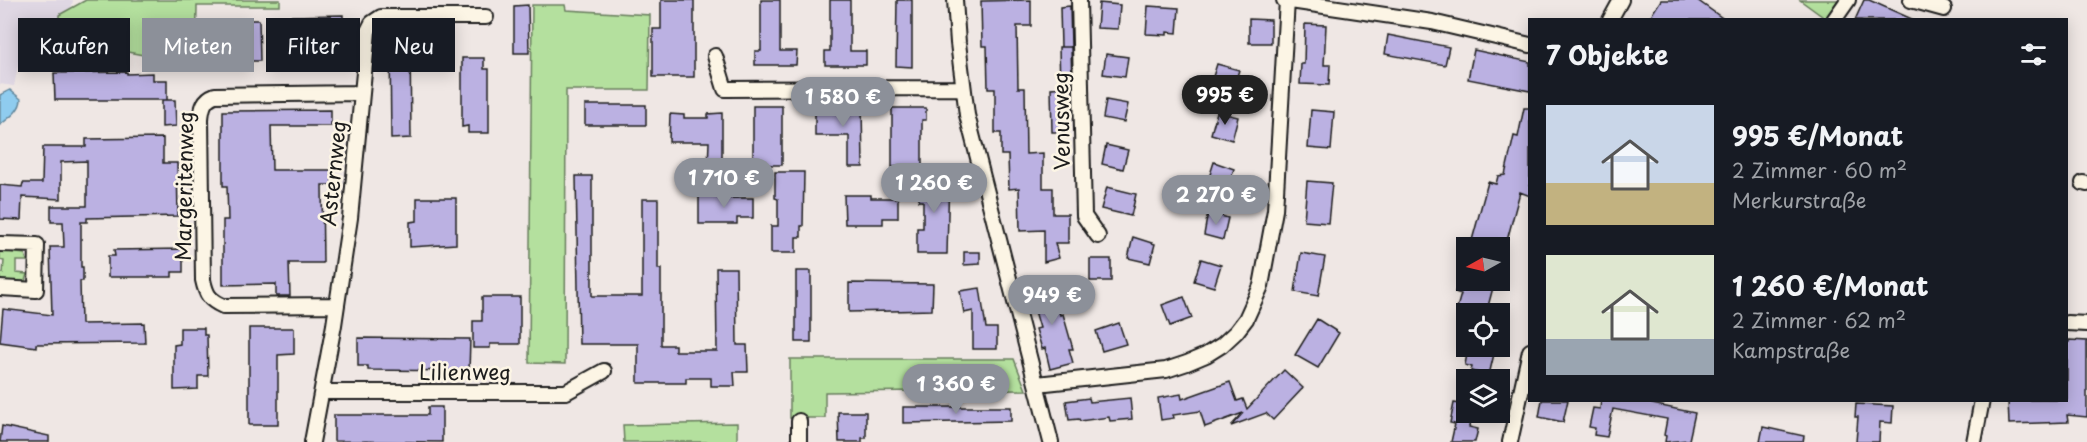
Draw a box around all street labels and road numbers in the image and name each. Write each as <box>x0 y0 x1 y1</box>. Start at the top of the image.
street label: Venusweg <box>1043 72 1077 170</box>
street label: Margeritenweg <box>166 111 200 261</box>
street label: Asternweg <box>311 119 353 227</box>
street label: Lilienweg <box>419 355 511 387</box>

